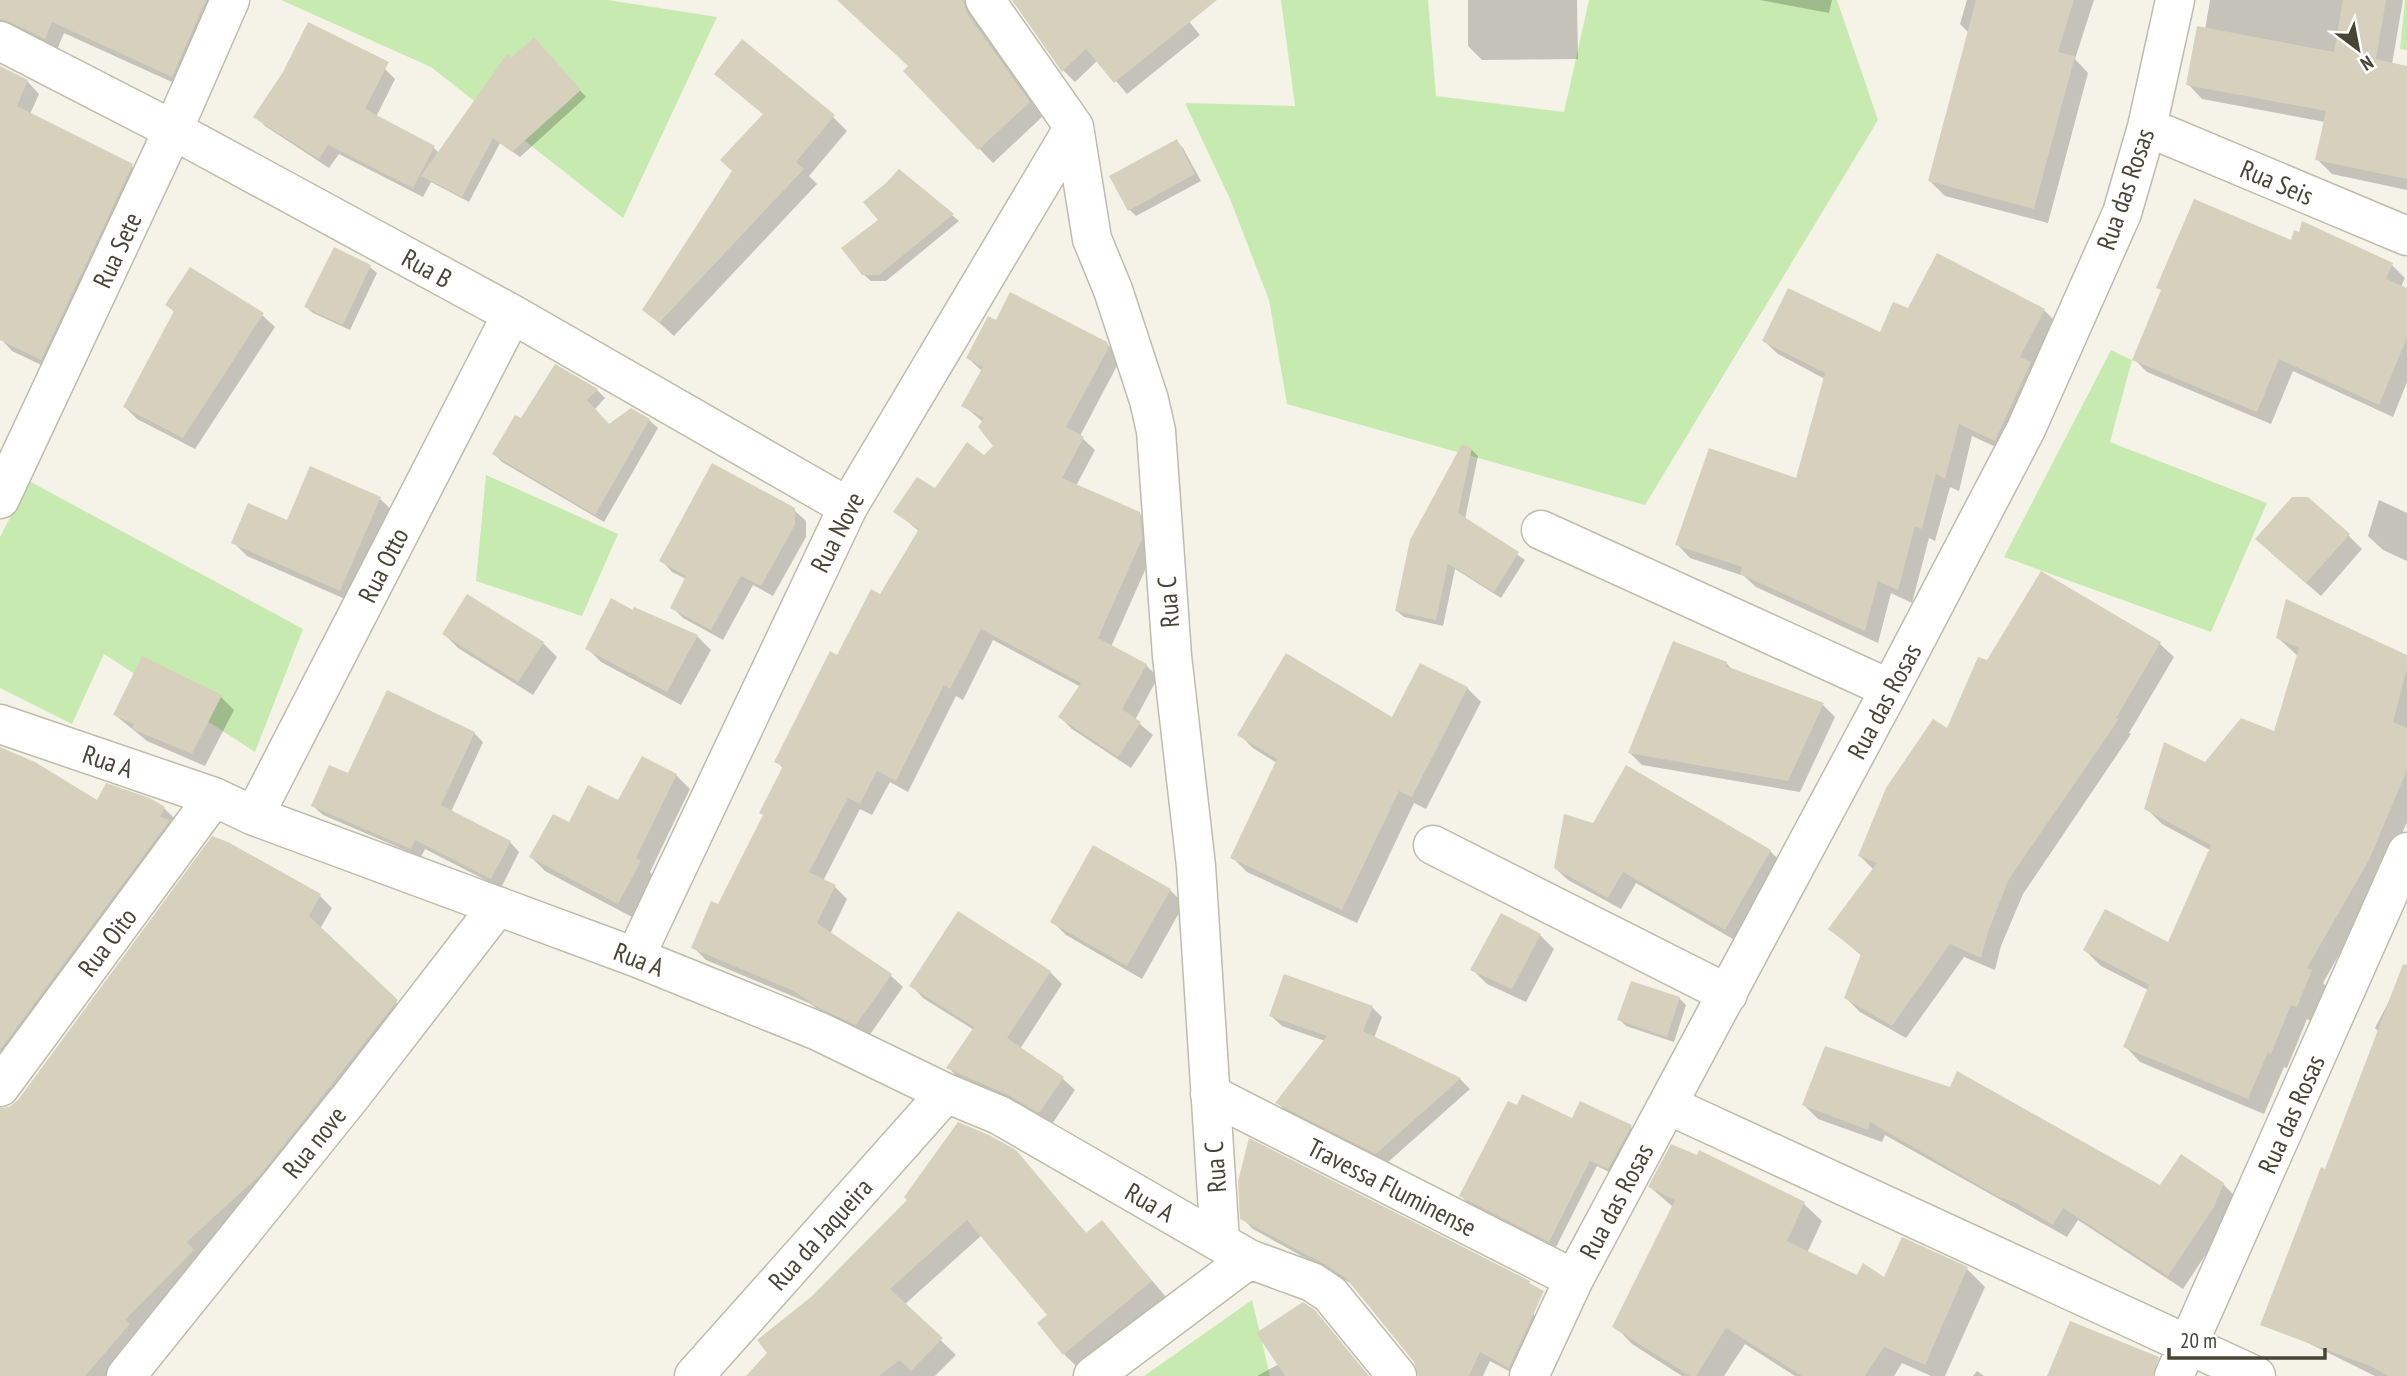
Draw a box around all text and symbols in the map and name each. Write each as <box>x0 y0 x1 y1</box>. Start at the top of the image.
north arrow <box>2323 14 2393 84</box>
text: N <box>2356 51 2378 76</box>
street label: Rua das Rosas <box>2089 124 2161 254</box>
street label: Rua Seis <box>2236 152 2318 212</box>
street label: Rua Sete <box>85 207 149 293</box>
street label: Rua B <box>396 241 458 295</box>
street label: Rua Nove <box>803 486 871 578</box>
street label: Rua Otto <box>350 522 416 608</box>
street label: Rua C <box>1150 575 1186 629</box>
street label: Rua das Rosas <box>1840 637 1928 765</box>
street label: Rua A <box>78 737 138 785</box>
street label: Rua Oito <box>70 901 144 983</box>
street label: Rua A <box>609 934 669 984</box>
street label: Rua das Rosas <box>2250 1050 2332 1178</box>
street label: Rua nove <box>275 1099 353 1185</box>
street label: Travessa Fluminense <box>1302 1130 1482 1244</box>
street label: Rua das Rosas <box>1572 1137 1660 1265</box>
street label: Rua C <box>1197 1140 1233 1194</box>
street label: Rua da Jaqueira <box>761 1171 879 1297</box>
street label: Rua A <box>1120 1175 1181 1229</box>
scale bar <box>2169 1316 2325 1360</box>
text: 20 m <box>2180 1327 2217 1354</box>

